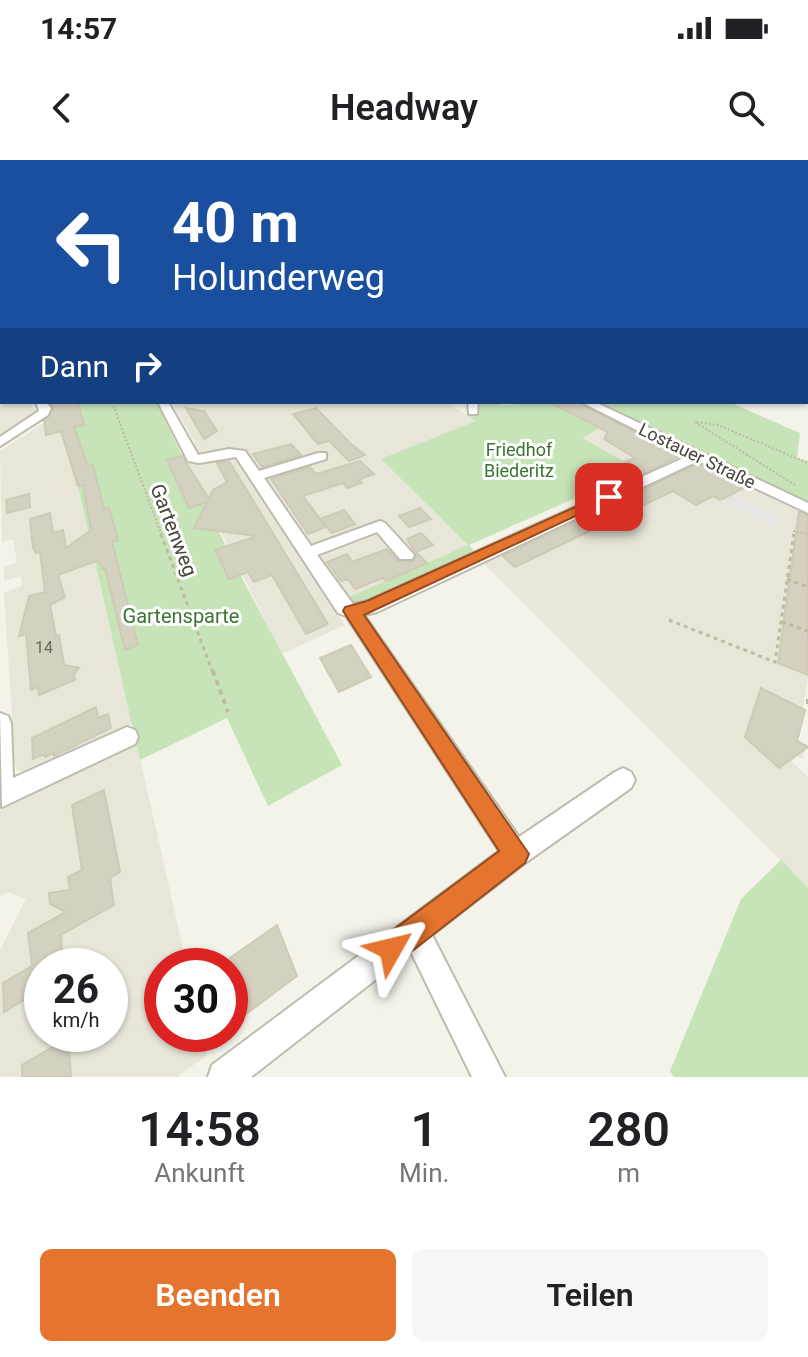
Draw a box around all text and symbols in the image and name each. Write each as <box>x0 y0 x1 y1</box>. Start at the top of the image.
text: 14:57 <box>40 11 117 46</box>
icon: back <box>40 86 84 130</box>
icon: search <box>724 86 768 130</box>
text: Headway <box>330 87 478 129</box>
text: 40 m <box>172 190 299 256</box>
icon: left <box>40 192 144 296</box>
text: Holunderweg <box>172 257 385 299</box>
icon: right <box>125 344 169 388</box>
text: Dann <box>40 349 109 384</box>
street label: Lostauer Straße <box>635 418 759 493</box>
park label: Friedhof Biederitz <box>484 439 554 481</box>
pin <box>575 463 643 531</box>
icon: arrive <box>587 475 631 519</box>
street label: Gartenweg <box>145 481 203 579</box>
park label: Gartensparte <box>123 604 239 628</box>
house number: 14 <box>35 638 53 657</box>
position arrow <box>349 907 433 991</box>
speed limit sign: 30 <box>144 948 248 1052</box>
text: 26 <box>53 966 99 1013</box>
text: km/h <box>53 1008 99 1032</box>
text: 14:58 <box>138 1101 261 1158</box>
text: 1 <box>411 1101 438 1158</box>
text: 280 <box>588 1101 670 1158</box>
text: Ankunft <box>154 1158 245 1188</box>
text: Min. <box>399 1158 449 1188</box>
text: m <box>617 1158 640 1188</box>
button: Beenden <box>40 1249 396 1341</box>
button: Teilen <box>412 1249 768 1341</box>

